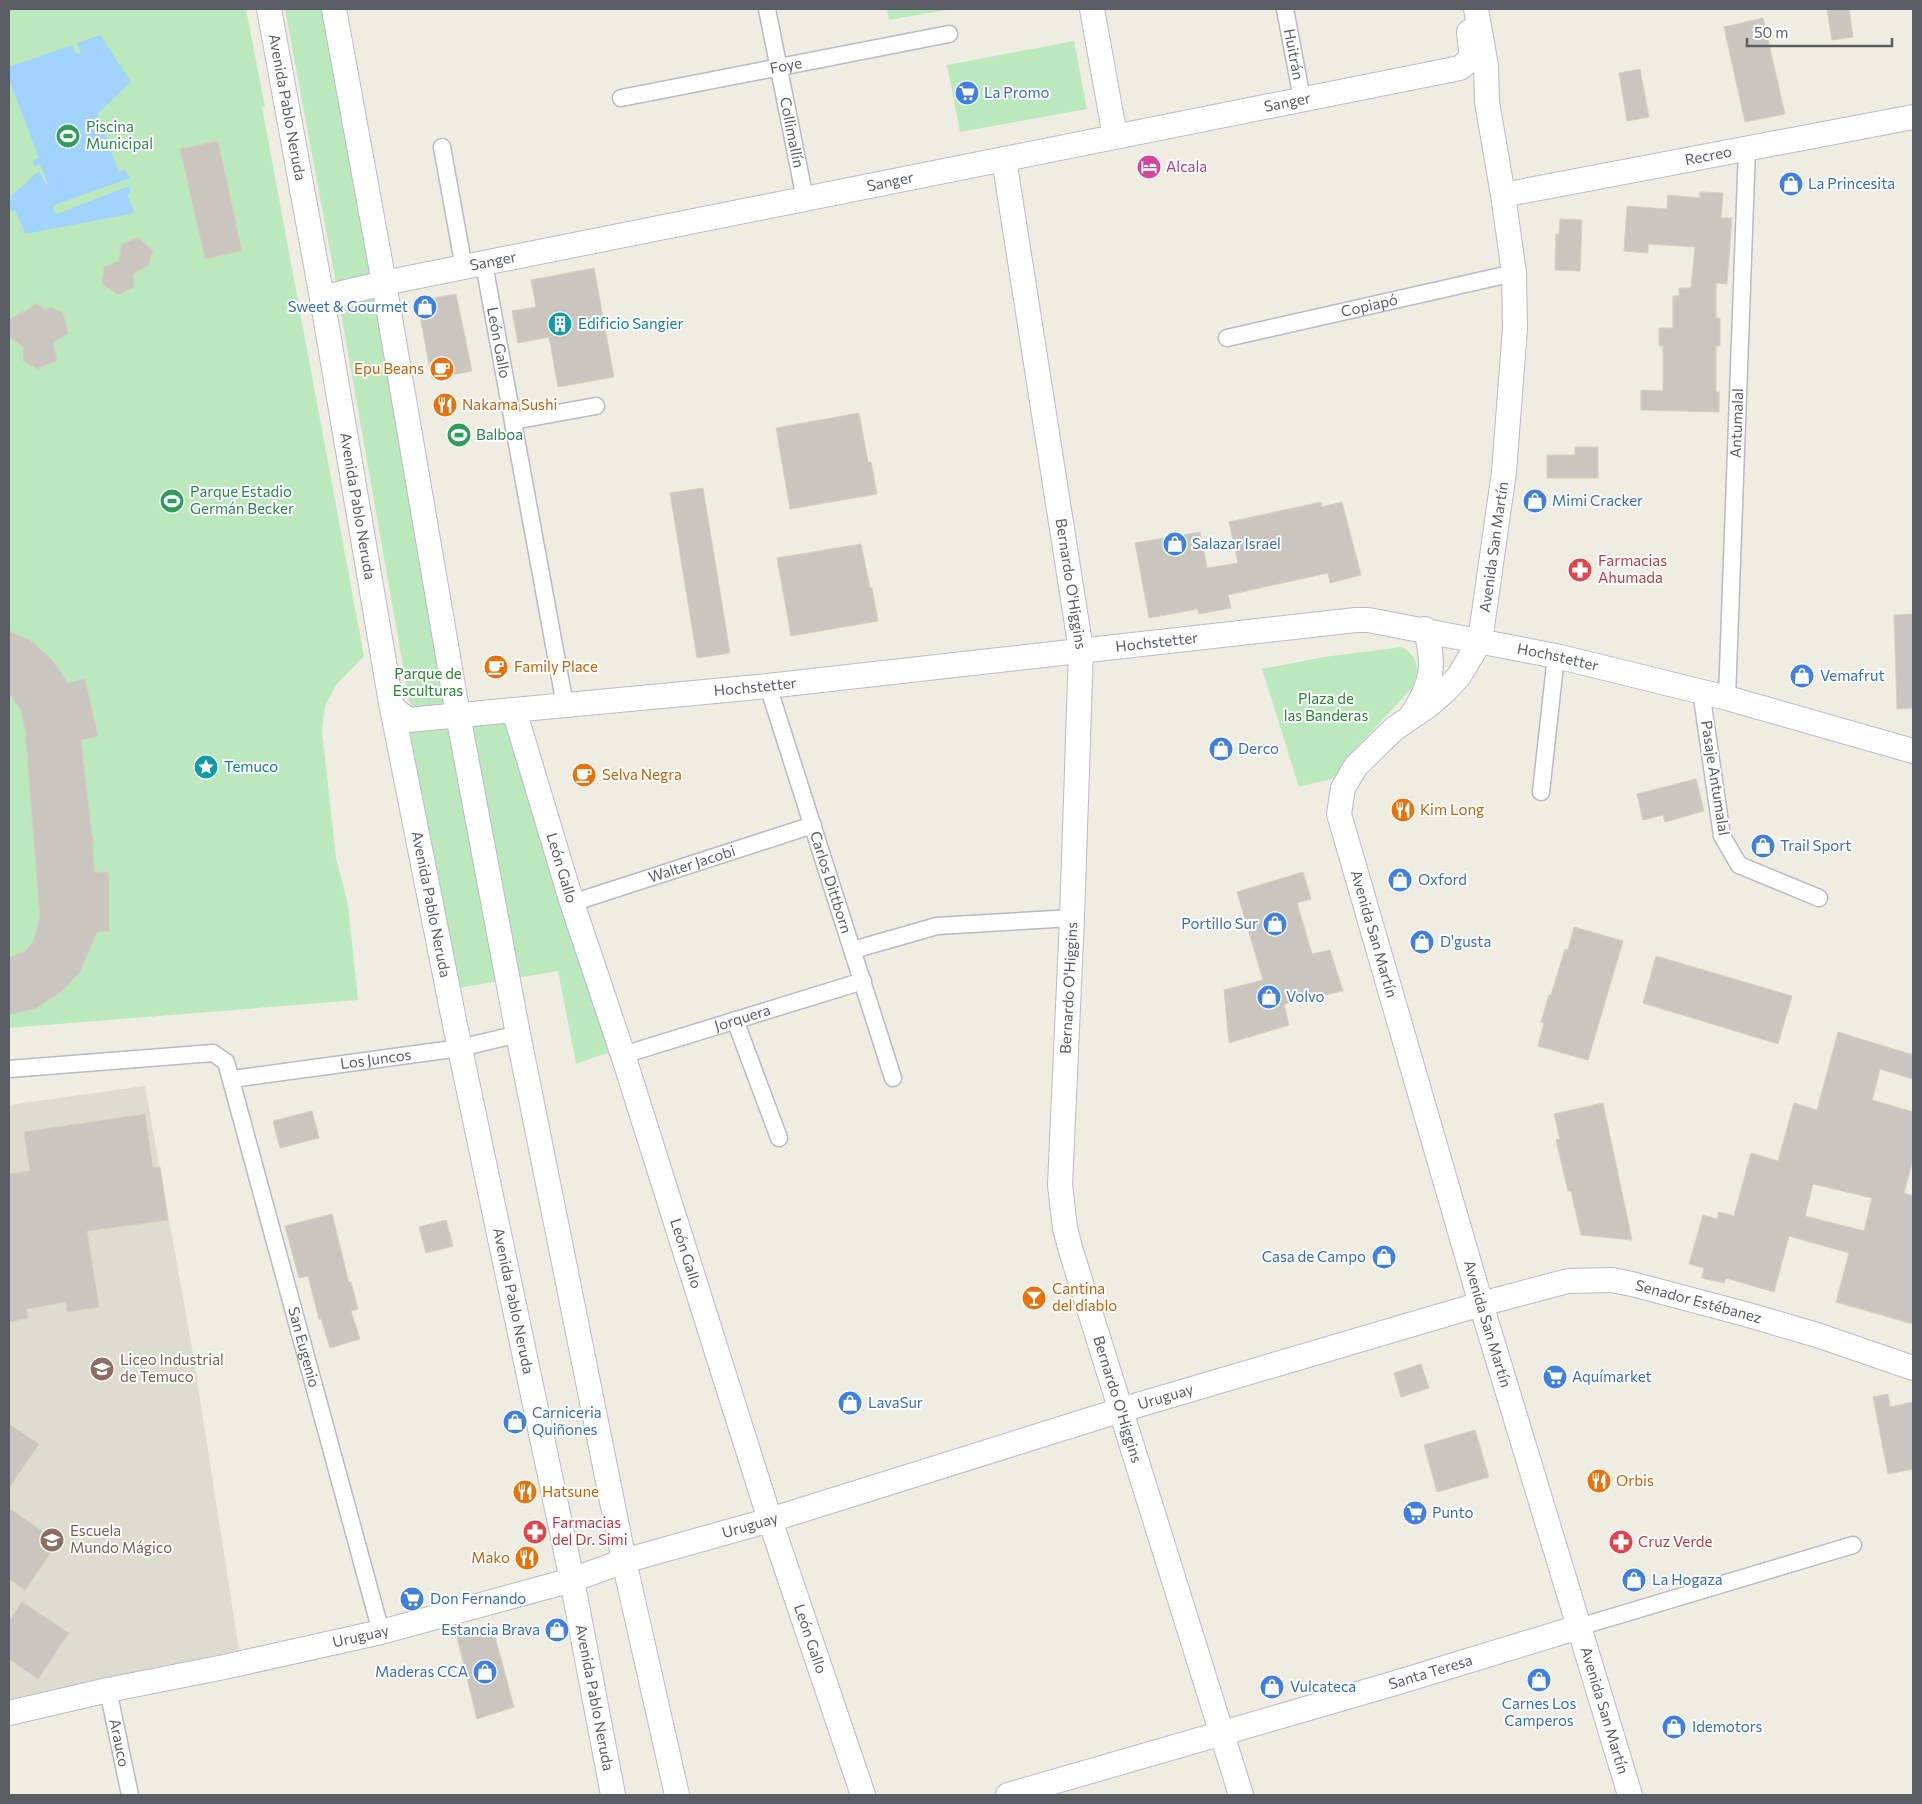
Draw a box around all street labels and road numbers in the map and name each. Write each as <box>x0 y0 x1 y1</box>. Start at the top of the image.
street label: Huitrán <box>1281 27 1308 81</box>
street label: Avenida Pablo Neruda <box>266 32 310 182</box>
street label: Foye <box>768 53 803 77</box>
street label: Sanger <box>1262 88 1312 115</box>
street label: Collimallín <box>777 95 809 169</box>
street label: Recreo <box>1683 142 1733 168</box>
street label: Sanger <box>865 167 915 194</box>
street label: Sanger <box>468 247 518 274</box>
street label: Copiapó <box>1339 290 1399 320</box>
street label: León Gallo <box>484 305 515 380</box>
street label: Antumalal <box>1726 388 1746 458</box>
street label: Avenida Pablo Neruda <box>337 431 380 581</box>
street label: Avenida San Martín <box>1475 480 1511 613</box>
street label: Bernardo O'Higgins <box>1052 517 1091 651</box>
street label: Hochstetter <box>1114 628 1199 655</box>
street label: Hochstetter <box>1516 639 1601 674</box>
street label: Hochstetter <box>713 673 797 699</box>
street label: Pasaje Antumalal <box>1698 719 1734 837</box>
street label: Avenida Pablo Neruda <box>409 829 455 979</box>
street label: Carlos Dittborn <box>807 829 856 935</box>
street label: León Gallo <box>543 830 581 905</box>
street label: Walter Jacobi <box>646 841 737 886</box>
street label: Avenida San Martín <box>1348 868 1402 1000</box>
street label: Bernardo O'Higgins <box>1056 921 1080 1054</box>
street label: Jorquera <box>712 1000 772 1034</box>
street label: Los Juncos <box>339 1045 412 1072</box>
street label: León Gallo <box>667 1216 706 1290</box>
street label: Avenida Pablo Neruda <box>490 1226 538 1376</box>
street label: Avenida San Martín <box>1461 1258 1516 1389</box>
street label: Senador Estébanez <box>1634 1275 1764 1326</box>
street label: San Eugenio <box>285 1305 324 1389</box>
street label: Bernardo O'Higgins <box>1090 1333 1147 1465</box>
street label: Uruguay <box>1135 1379 1196 1413</box>
street label: Uruguay <box>720 1508 780 1541</box>
street label: León Gallo <box>791 1601 831 1676</box>
street label: Uruguay <box>331 1620 391 1651</box>
street label: Avenida Pablo Neruda <box>573 1623 618 1772</box>
street label: Avenida San Martín <box>1578 1644 1633 1776</box>
street label: Santa Teresa <box>1386 1650 1474 1693</box>
street label: Arauco <box>106 1717 134 1768</box>

